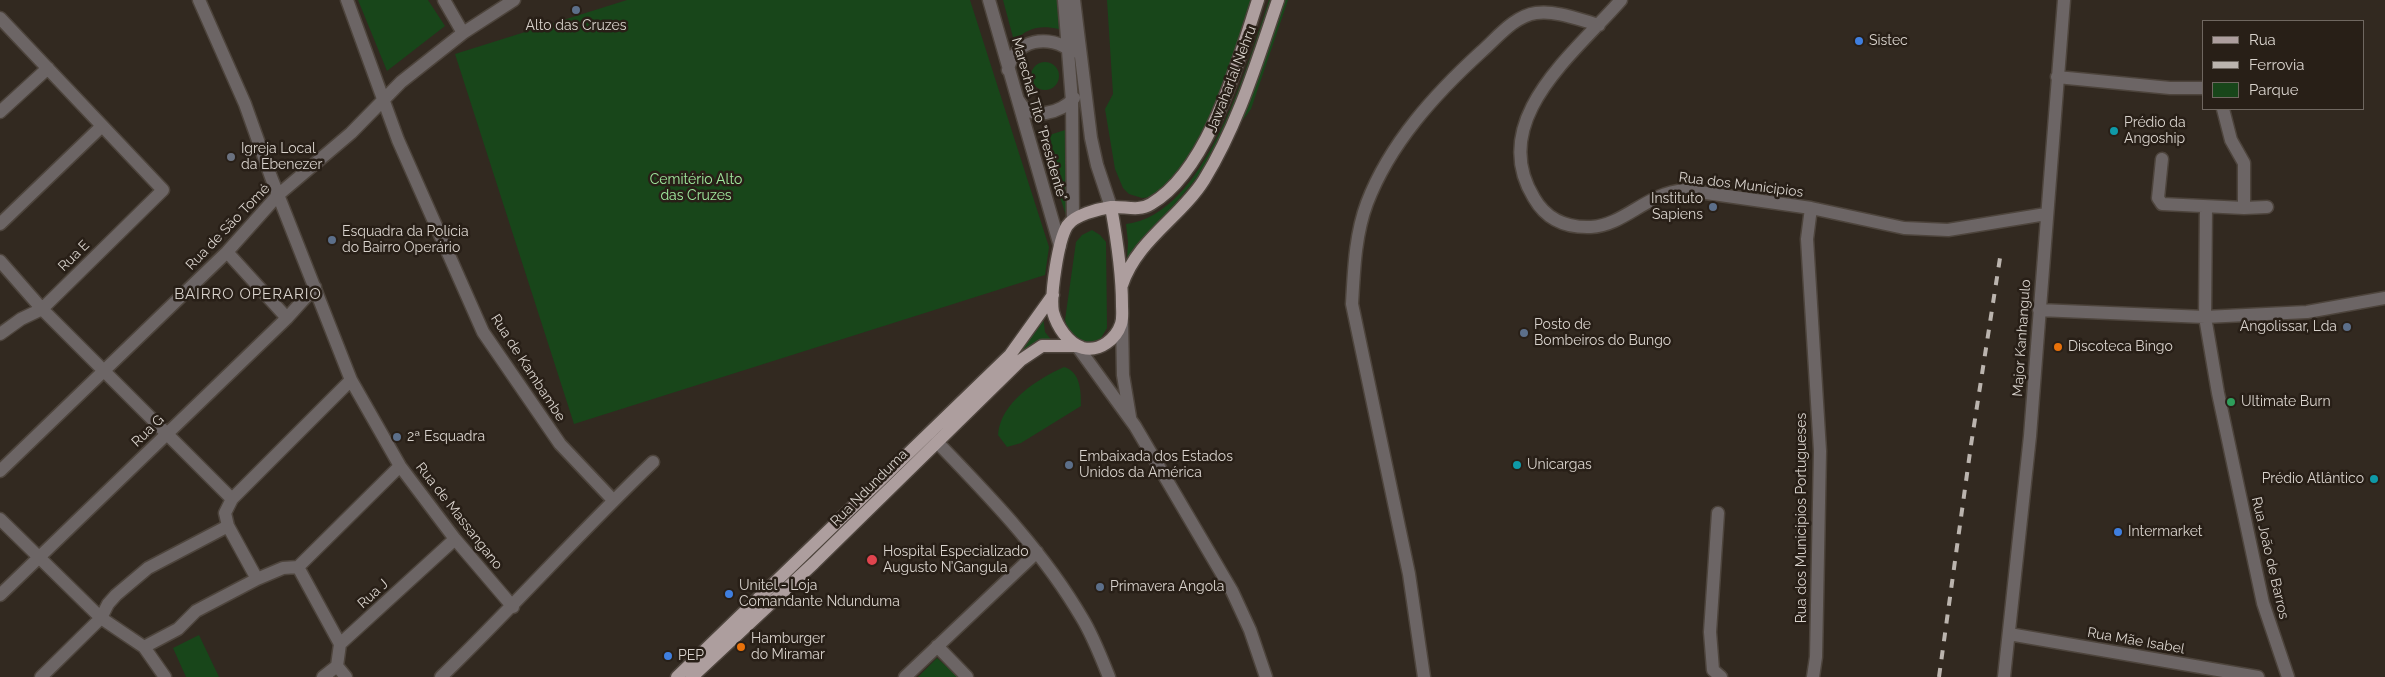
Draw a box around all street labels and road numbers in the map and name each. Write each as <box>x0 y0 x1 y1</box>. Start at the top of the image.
street label: Jawaharlal Nehru <box>1204 23 1260 135</box>
street label: Marechal Tito "Presidente" <box>1008 36 1070 202</box>
street label: Rua dos Municipios <box>1678 169 1804 201</box>
street label: Rua de São Tomé <box>183 180 273 274</box>
street label: Rua E <box>55 237 93 275</box>
street label: Major Kanhangulo <box>2010 279 2034 397</box>
street label: Rua de Kambambe <box>487 311 569 425</box>
street label: Rua G <box>128 412 168 450</box>
street label: Rua dos Municipios Portugueses <box>1794 413 1810 623</box>
street label: Rua Ndunduma <box>827 446 911 530</box>
street label: Rua de Massangano <box>412 459 506 573</box>
street label: Rua João de Barros <box>2248 495 2292 621</box>
street label: Rua J <box>354 576 392 612</box>
street label: Rua Mãe Isabel <box>2086 624 2186 658</box>

